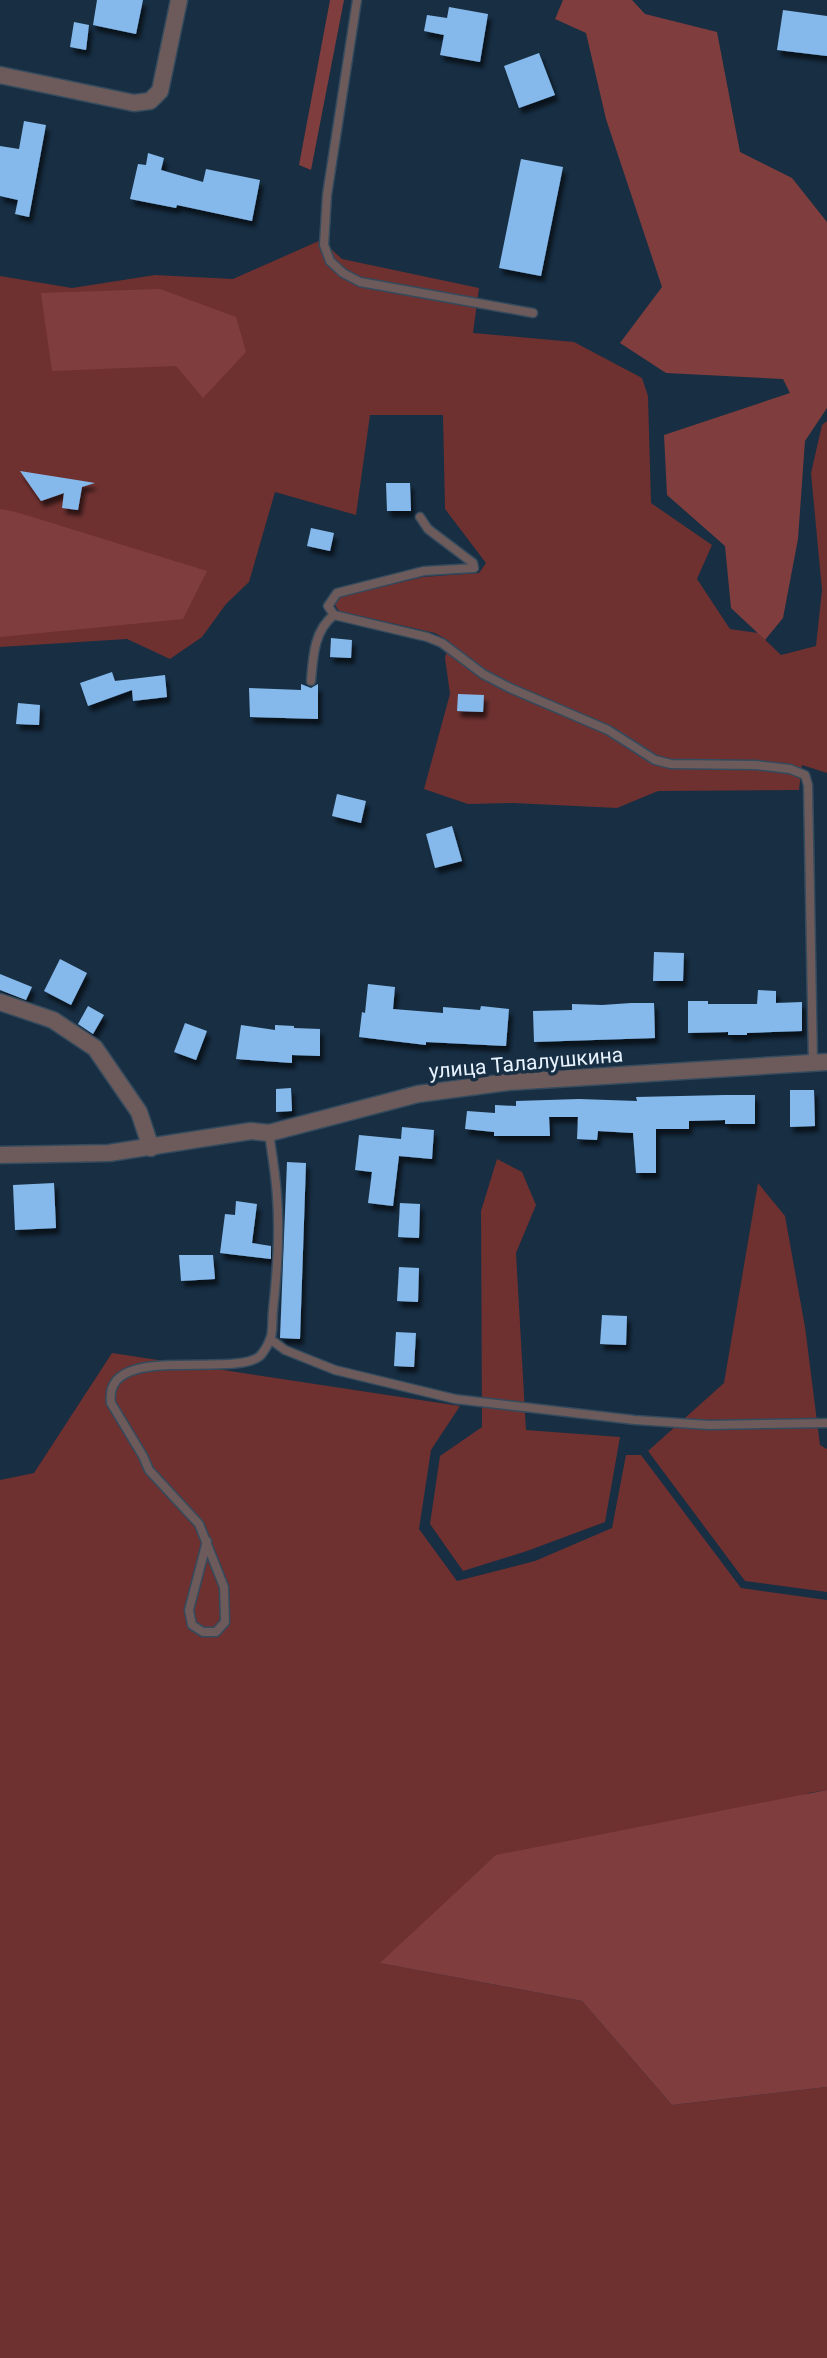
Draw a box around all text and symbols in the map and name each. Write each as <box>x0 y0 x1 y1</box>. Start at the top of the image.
street label: улица Талалушкина <box>428 1043 624 1083</box>

